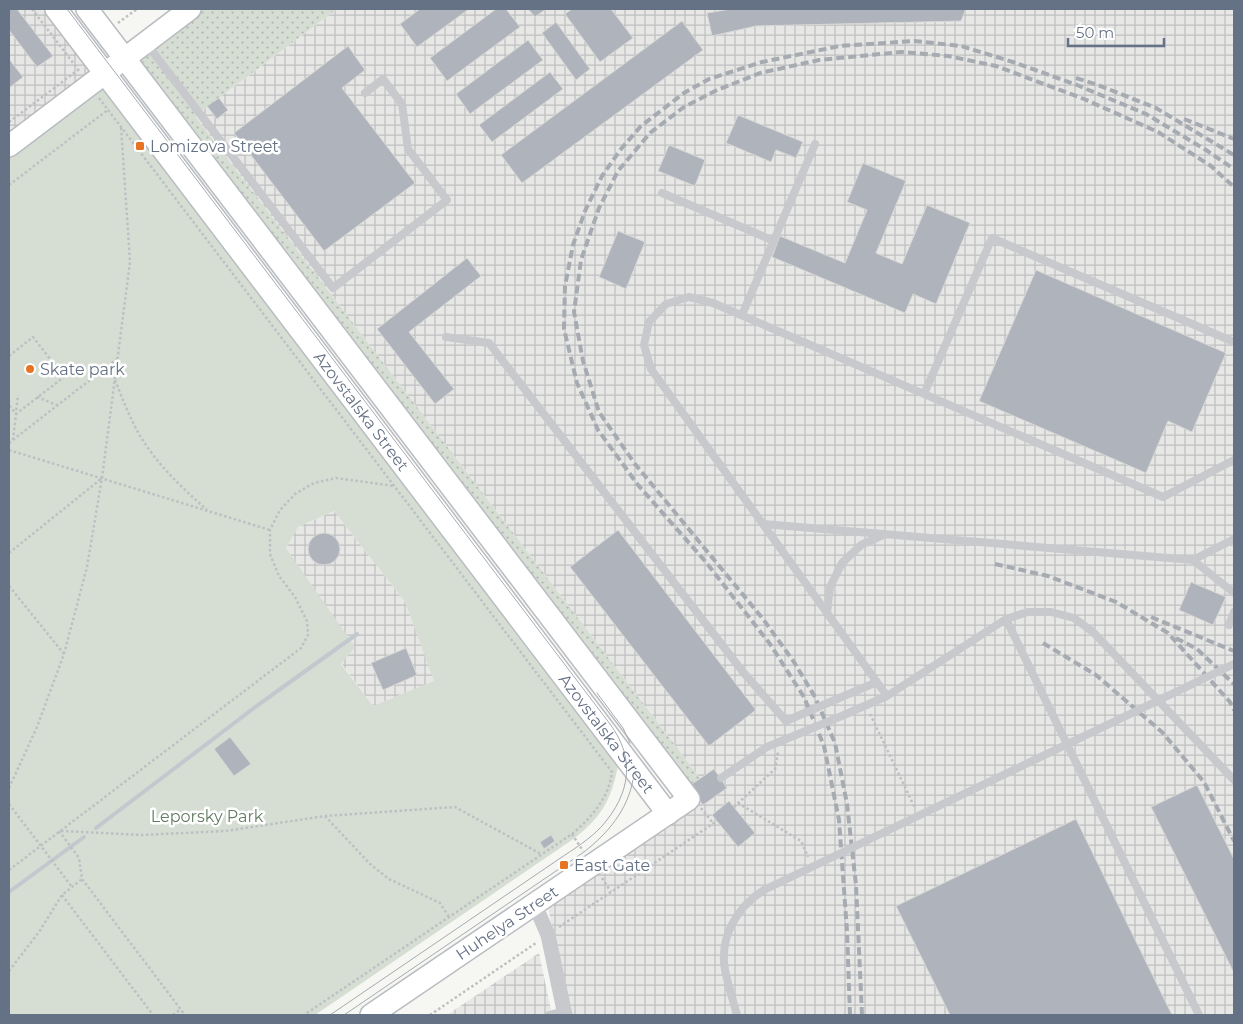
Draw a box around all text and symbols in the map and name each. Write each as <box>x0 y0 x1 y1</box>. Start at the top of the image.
scale bar <box>1068 15 1164 47</box>
text: 50 m <box>1076 23 1114 42</box>
place label: Lomizova Street <box>150 137 279 156</box>
marker: Lomizova Street <box>134 140 146 152</box>
street label: Azovstalska Street <box>310 348 413 475</box>
place label: Skate park <box>40 360 125 379</box>
marker: Skate park <box>24 363 36 375</box>
street label: Azovstalska Street <box>555 670 658 797</box>
park label: Leporsky Park <box>151 807 264 826</box>
place label: East Gate <box>574 856 650 875</box>
marker: East Gate <box>558 859 570 871</box>
street label: Huhelya Street <box>452 882 562 964</box>

